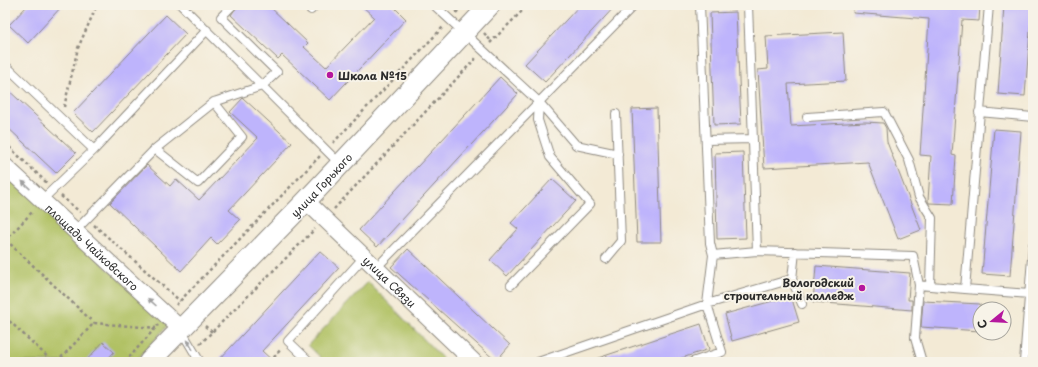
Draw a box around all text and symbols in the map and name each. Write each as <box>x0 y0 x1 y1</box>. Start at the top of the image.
place label: Школа №15 <box>338 67 407 84</box>
marker: Школа №15 <box>325 70 335 80</box>
street label: улица Горького <box>286 149 356 221</box>
one-way arrow <box>21 181 30 190</box>
street label: площадь Чайковского <box>42 199 143 294</box>
street label: улица Связи <box>359 252 420 311</box>
place label: Вологодский строительный колледж <box>724 274 855 304</box>
marker: Вологодский строительный колледж <box>857 283 867 293</box>
one-way arrow <box>147 297 157 306</box>
north arrow <box>972 301 1012 341</box>
text: С <box>973 318 991 331</box>
one-way arrow <box>187 339 193 351</box>

